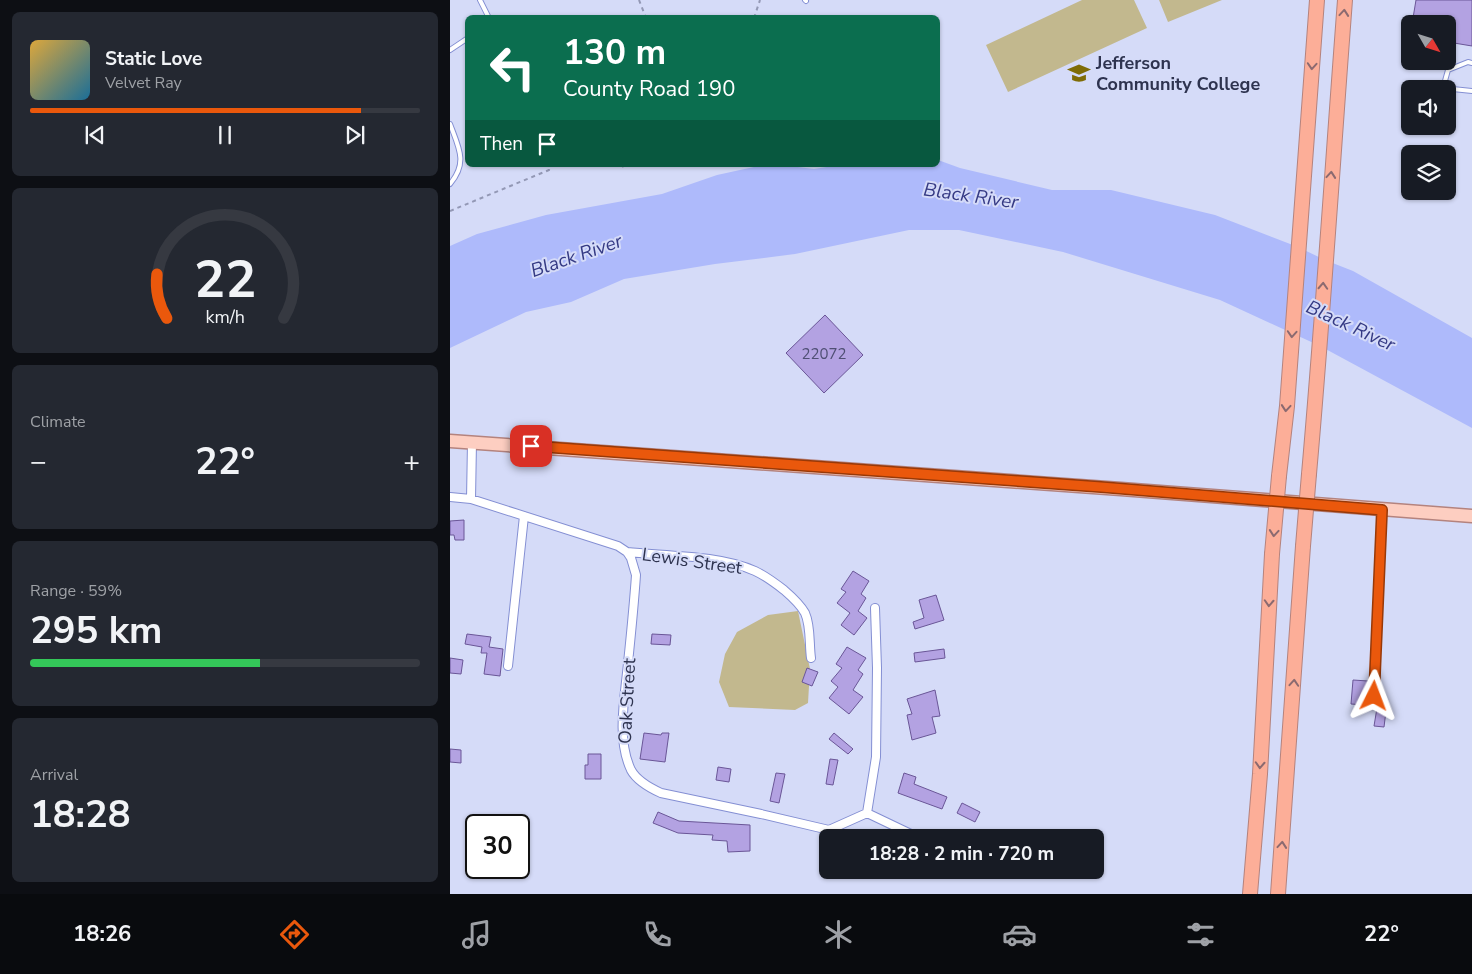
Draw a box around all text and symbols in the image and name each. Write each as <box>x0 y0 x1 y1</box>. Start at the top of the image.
one-way arrow <box>1338 9 1349 17</box>
north arrow <box>1401 15 1456 70</box>
map controls <box>1401 15 1456 200</box>
text: 130 m <box>563 29 666 76</box>
icon: left <box>480 35 545 100</box>
text: Static Love <box>105 46 202 72</box>
place label: Jefferson Community College <box>1095 51 1260 96</box>
school or university icon: Jefferson Community College <box>1066 60 1092 86</box>
one-way arrow <box>1307 62 1318 70</box>
text: Velvet Ray <box>105 72 182 94</box>
text: County Road 190 <box>563 74 735 104</box>
button: sound <box>1401 80 1456 135</box>
icon: previous <box>81 121 109 149</box>
icon: pause <box>211 121 239 149</box>
icon: next <box>341 121 369 149</box>
icon: arrive <box>533 130 561 158</box>
text: Then <box>480 131 523 157</box>
button: layers <box>1401 145 1456 200</box>
one-way arrow <box>1325 171 1336 179</box>
water label: Black River <box>922 176 1021 216</box>
water label: Black River <box>527 228 627 284</box>
text: 22 <box>194 244 256 315</box>
one-way arrow <box>1318 282 1329 290</box>
water label: Black River <box>1302 294 1400 358</box>
text: km/h <box>205 305 245 329</box>
one-way arrow <box>1286 330 1297 338</box>
house number: 22072 <box>801 344 847 364</box>
one-way arrow <box>1281 405 1292 413</box>
text: Climate <box>30 411 85 433</box>
pin <box>510 425 552 467</box>
icon: arrive <box>517 432 545 460</box>
text: 22° <box>195 436 255 487</box>
text: − <box>30 443 47 481</box>
text: + <box>403 443 420 481</box>
one-way arrow <box>1269 529 1280 537</box>
street label: Lewis Street <box>640 542 744 580</box>
text: Range · 59% <box>30 580 122 602</box>
one-way arrow <box>1264 599 1275 607</box>
text: 295 km <box>30 605 162 656</box>
street label: Oak Street <box>613 657 641 745</box>
position arrow <box>1347 669 1399 721</box>
one-way arrow <box>1288 679 1299 687</box>
one-way arrow <box>1255 761 1266 769</box>
text: Arrival <box>30 764 78 786</box>
text: 18:28 <box>30 789 131 840</box>
speed limit sign: 30 <box>465 814 530 879</box>
text: 18:28 · 2 min · 720 m <box>869 841 1054 867</box>
one-way arrow <box>1276 841 1287 849</box>
icon: directions <box>277 917 312 952</box>
icon: music <box>459 917 494 952</box>
icon: phone <box>640 917 675 952</box>
icon: climate <box>821 917 856 952</box>
icon: car <box>1002 917 1037 952</box>
icon: filters <box>1183 917 1218 952</box>
text: 18:26 <box>73 919 131 949</box>
text: 22° <box>1364 919 1399 949</box>

